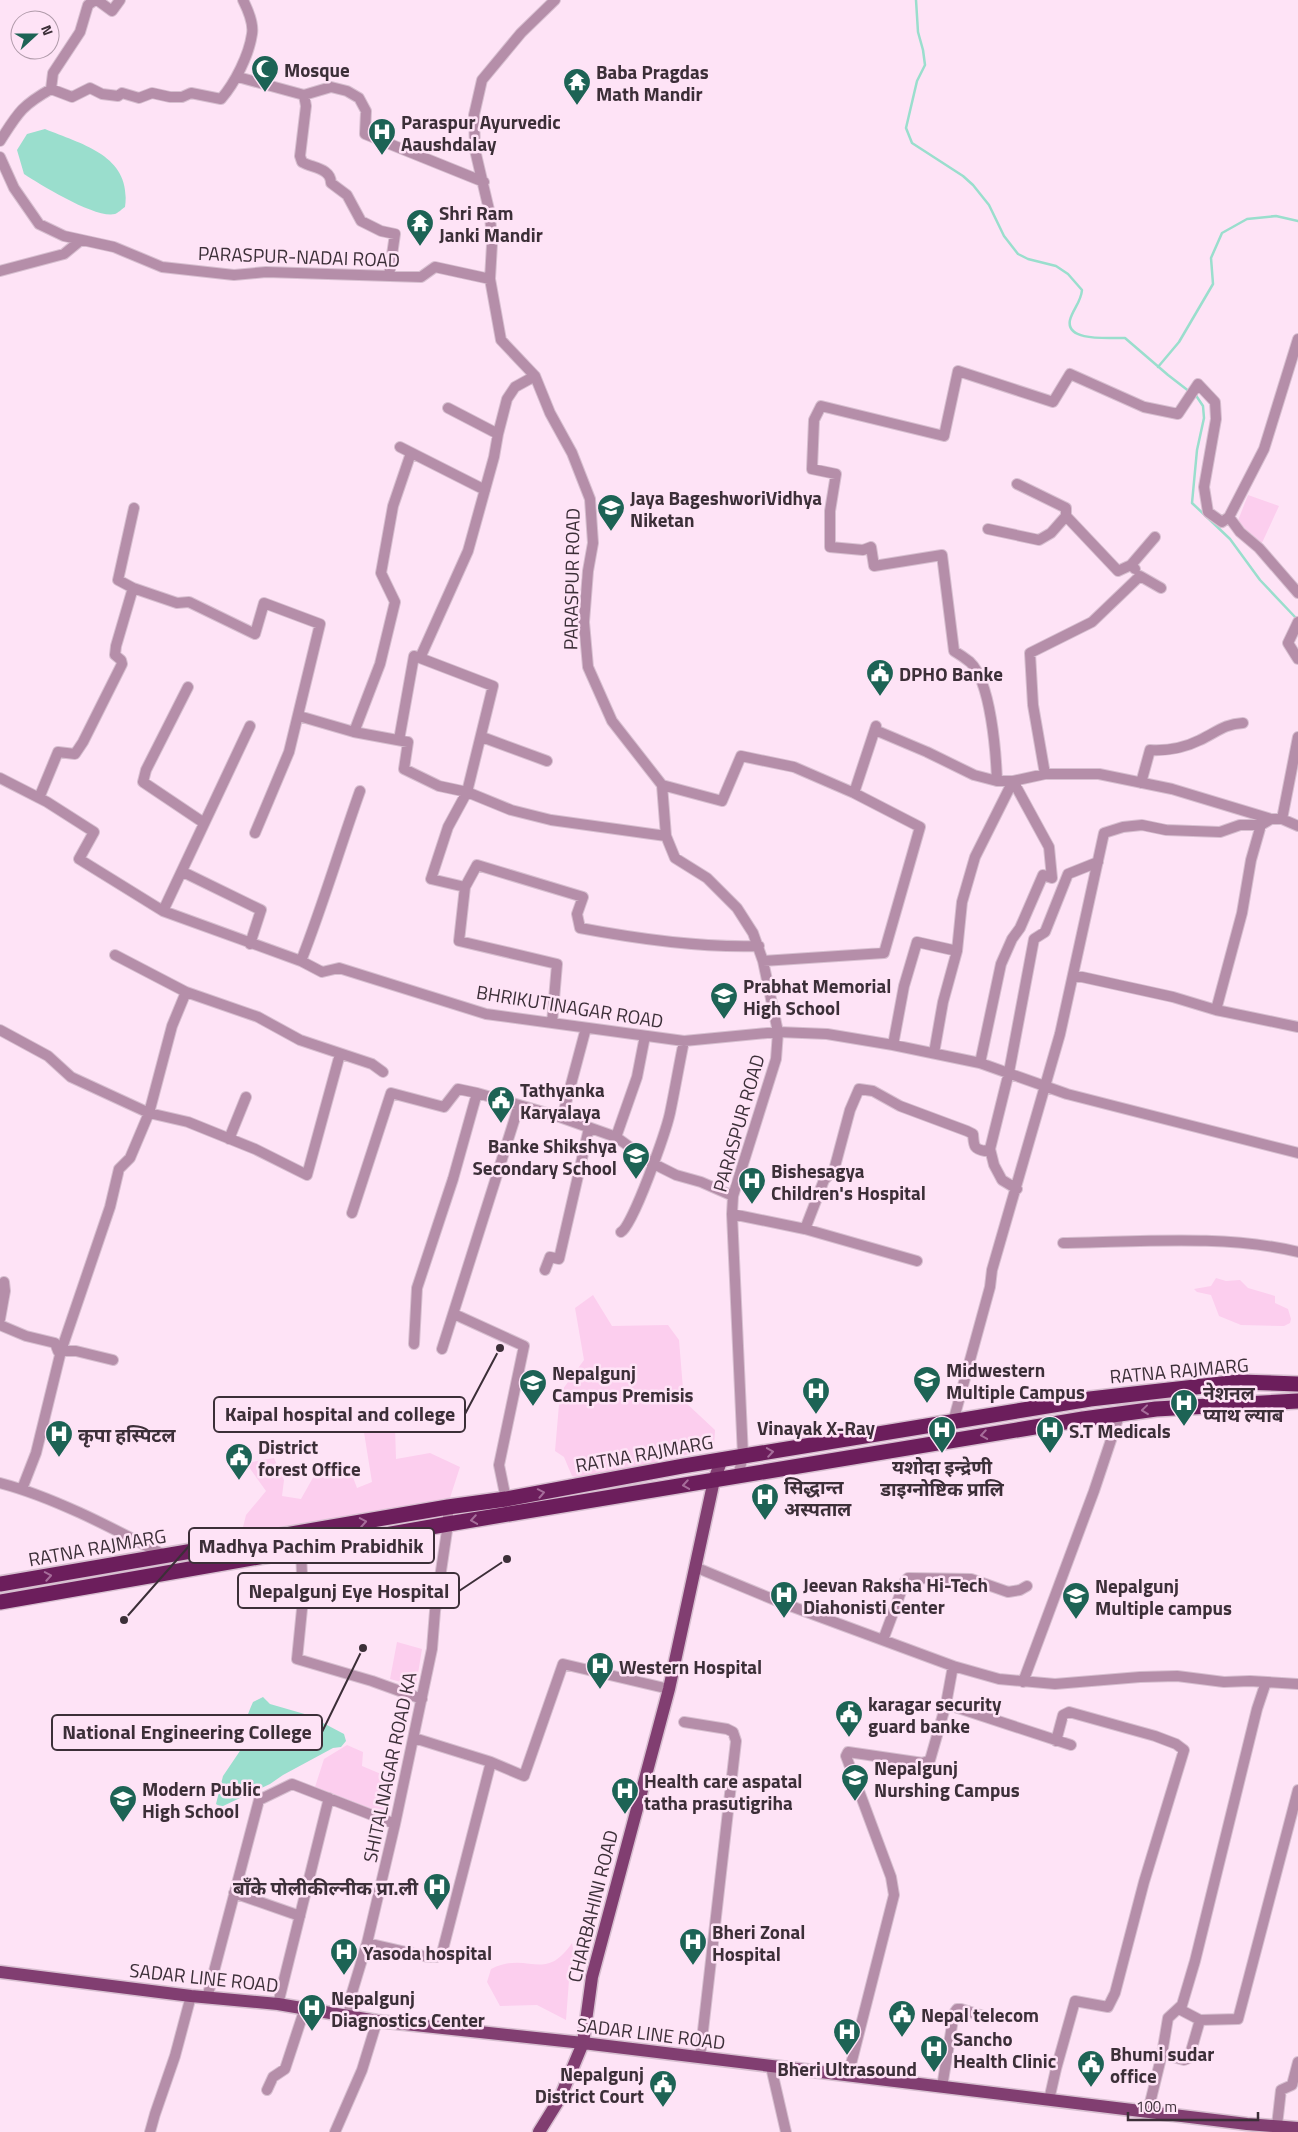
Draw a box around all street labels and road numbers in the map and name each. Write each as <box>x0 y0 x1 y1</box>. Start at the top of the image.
street label: PARASPUR-NADAI ROAD <box>197 238 401 274</box>
street label: PARASPUR ROAD <box>555 508 587 650</box>
street label: BHRIKUTINAGAR ROAD <box>474 977 666 1035</box>
street label: PARASPUR ROAD <box>704 1051 772 1195</box>
street label: RATNA RAJMARG <box>1108 1349 1250 1391</box>
street label: RATNA RAJMARG <box>573 1427 715 1479</box>
street label: RATNA RAJMARG <box>26 1521 168 1573</box>
street label: SHITALNAGAR ROAD KA <box>355 1669 423 1865</box>
street label: CHARBAHINI ROAD <box>559 1827 625 1985</box>
street label: SADAR LINE ROAD <box>128 1955 280 1999</box>
street label: SADAR LINE ROAD <box>575 2009 727 2057</box>

